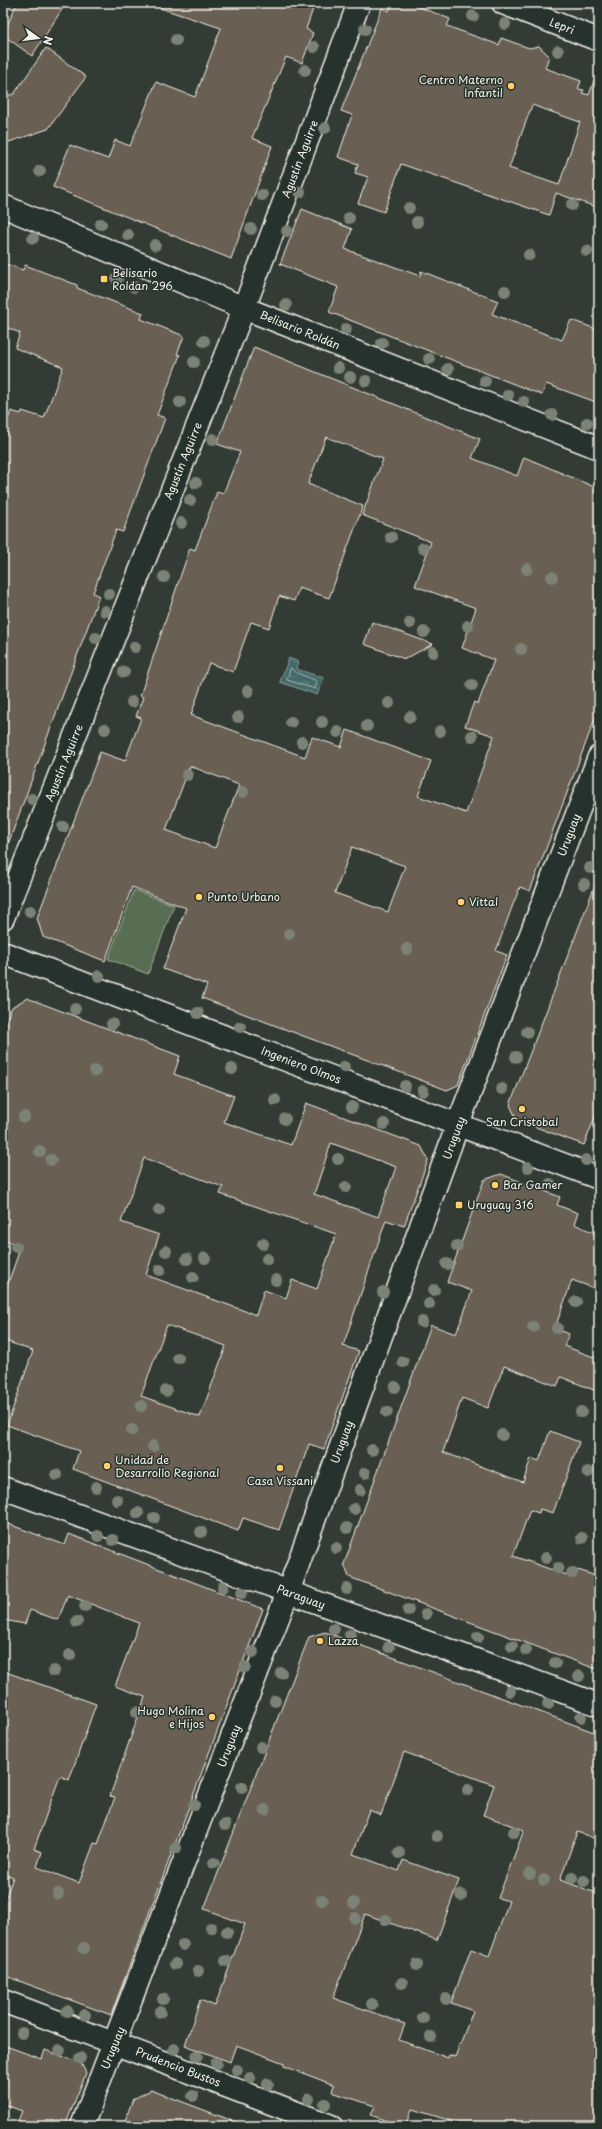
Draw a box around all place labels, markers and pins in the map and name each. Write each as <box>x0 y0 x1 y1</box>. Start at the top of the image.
place label: Centro Materno Infantil <box>419 71 503 101</box>
marker: Centro Materno Infantil <box>506 81 516 91</box>
place label: Belisario Roldan 296 <box>112 264 173 294</box>
marker: Belisario Roldan 296 <box>99 274 109 284</box>
place label: Punto Urbano <box>207 888 280 905</box>
marker: Punto Urbano <box>194 892 204 902</box>
place label: Vittal <box>469 893 498 910</box>
marker: Vittal <box>456 897 466 907</box>
marker: San Cristobal <box>517 1104 527 1114</box>
place label: San Cristobal <box>486 1113 558 1130</box>
place label: Bar Gamer <box>503 1176 563 1193</box>
marker: Bar Gamer <box>490 1180 500 1190</box>
place label: Uruguay 316 <box>467 1196 534 1213</box>
marker: Uruguay 316 <box>454 1200 464 1210</box>
place label: Unidad de Desarrollo Regional <box>115 1451 219 1481</box>
marker: Unidad de Desarrollo Regional <box>102 1461 112 1471</box>
marker: Casa Vissani <box>275 1463 285 1473</box>
place label: Casa Vissani <box>247 1472 313 1489</box>
place label: Lazza <box>328 1632 359 1649</box>
marker: Lazza <box>315 1636 325 1646</box>
place label: Hugo Molina e Hijos <box>137 1702 204 1732</box>
marker: Hugo Molina e Hijos <box>207 1712 217 1722</box>

